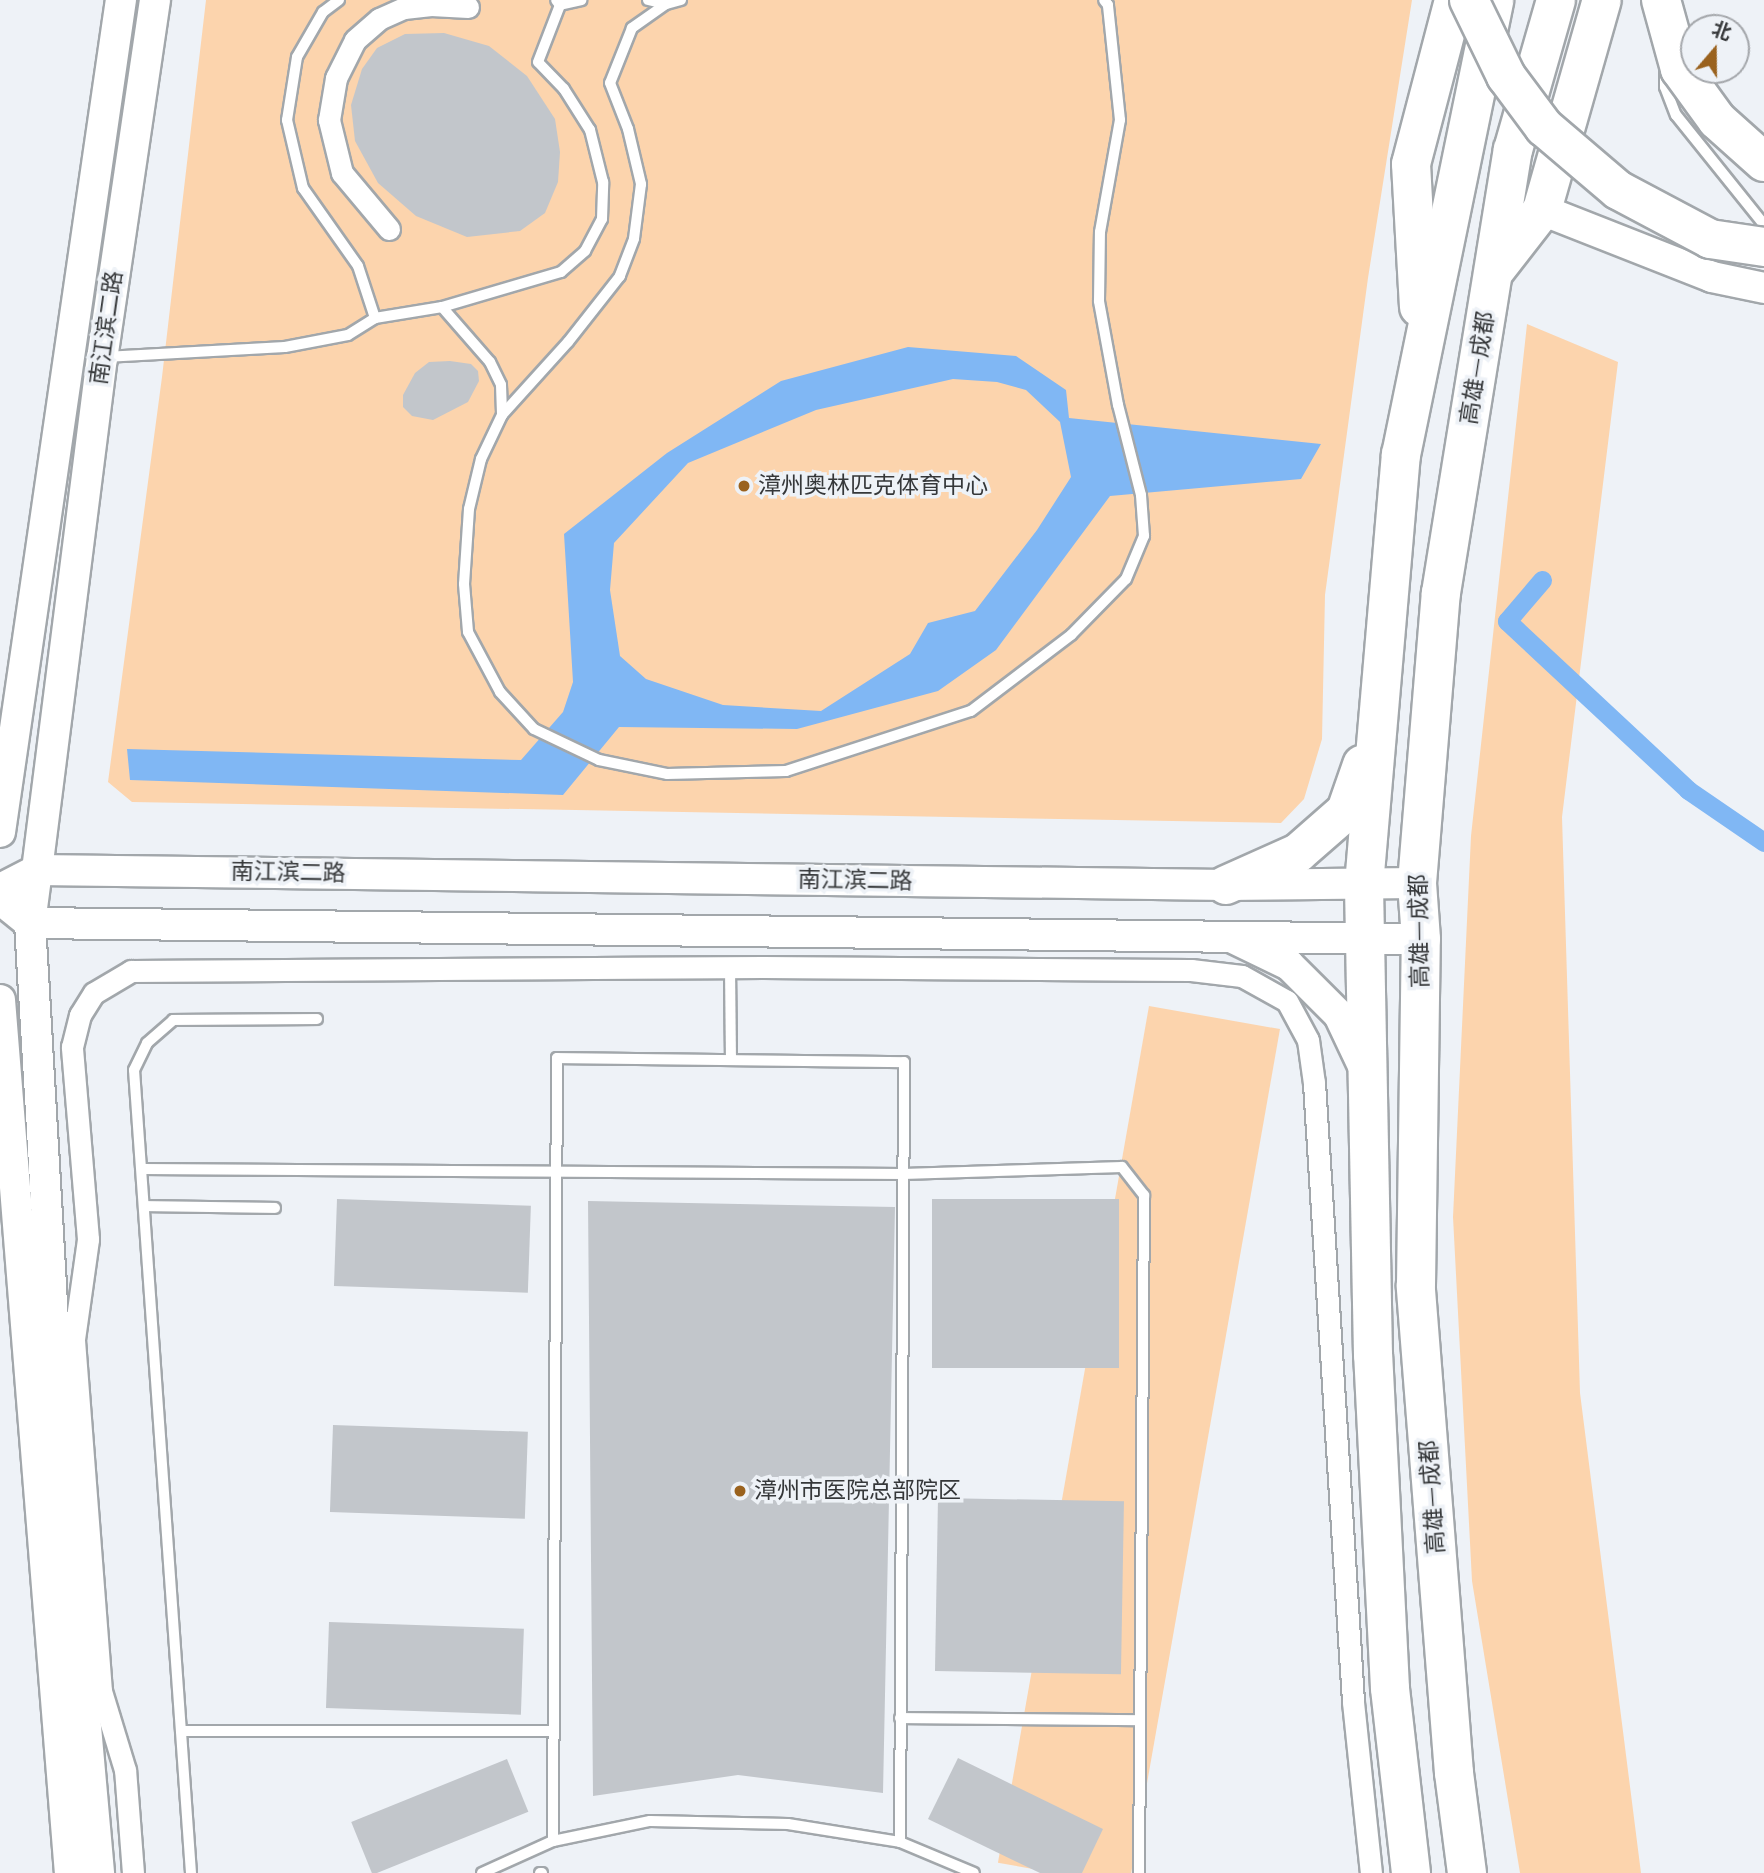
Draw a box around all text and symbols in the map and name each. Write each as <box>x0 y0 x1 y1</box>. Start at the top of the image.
north arrow <box>1680 14 1750 84</box>
text: 北 <box>1709 17 1735 45</box>
street label: 南江滨二路 <box>85 269 129 387</box>
street label: 高雄—成都 <box>1455 310 1501 426</box>
place label: 漳州奥林匹克体育中心 <box>758 472 988 500</box>
marker: 漳州奥林匹克体育中心 <box>736 478 752 494</box>
street label: 南江滨二路 <box>230 858 346 888</box>
street label: 南江滨二路 <box>797 866 913 896</box>
street label: 高雄—成都 <box>1405 874 1435 988</box>
street label: 高雄—成都 <box>1415 1439 1451 1555</box>
place label: 漳州市医院总部院区 <box>754 1477 961 1505</box>
marker: 漳州市医院总部院区 <box>732 1483 748 1499</box>

